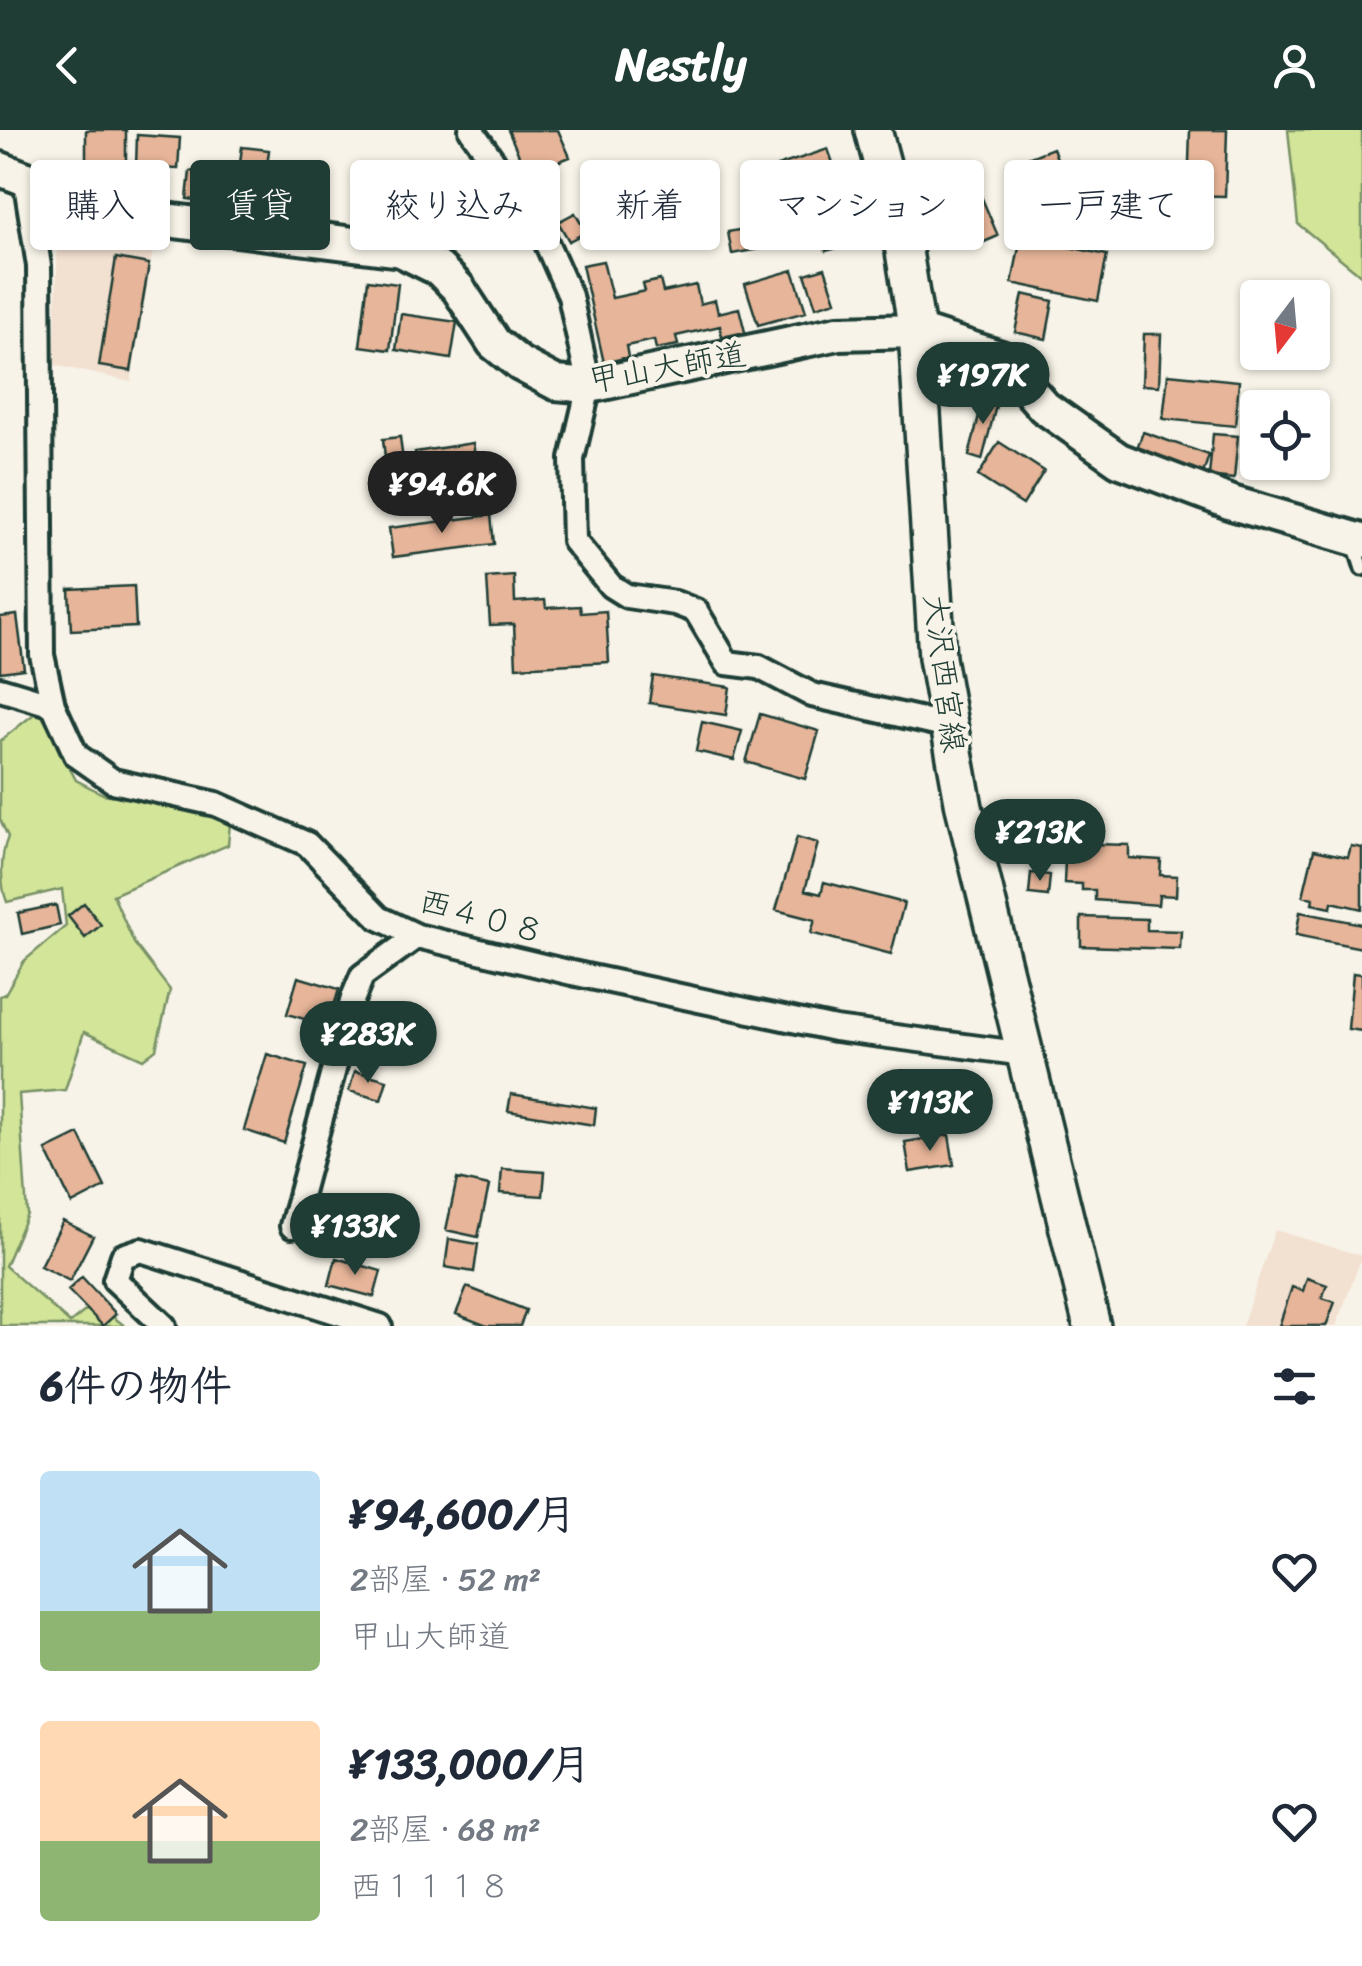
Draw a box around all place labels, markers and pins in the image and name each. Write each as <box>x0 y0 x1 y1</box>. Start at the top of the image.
pin: ¥197K <box>913 342 1053 427</box>
pin: ¥94.6K <box>361 451 523 536</box>
pin: ¥213K <box>970 799 1110 884</box>
pin: ¥283K <box>298 1001 438 1086</box>
pin: ¥113K <box>860 1069 1000 1154</box>
pin: ¥133K <box>285 1193 425 1278</box>

